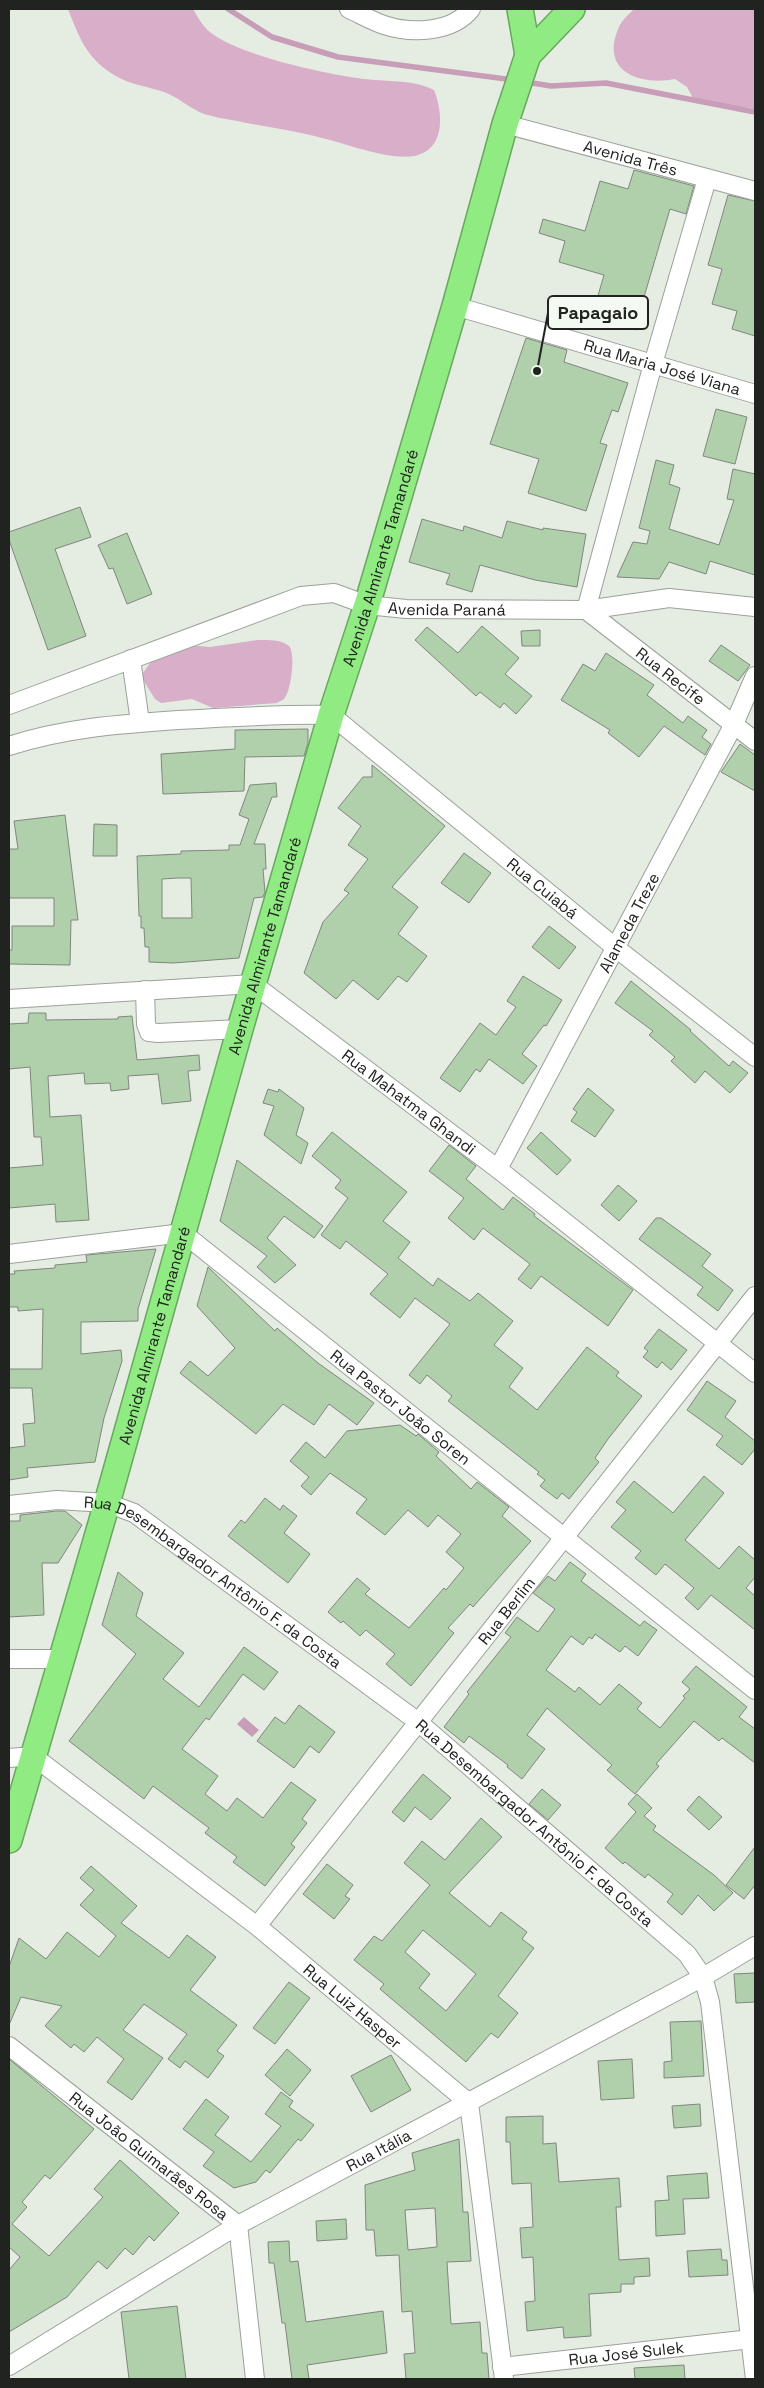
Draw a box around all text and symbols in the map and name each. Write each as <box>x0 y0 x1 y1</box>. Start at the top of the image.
street label: Avenida Três <box>581 135 680 180</box>
callout: Papagaio <box>548 296 648 329</box>
text: Papagaio <box>558 301 638 324</box>
street label: Rua Maria José Viana <box>581 334 743 400</box>
street label: Avenida Almirante Tamandaré <box>337 447 423 669</box>
street label: Avenida Paraná <box>387 597 506 620</box>
street label: Rua Recife <box>632 642 710 709</box>
street label: Avenida Almirante Tamandaré <box>223 834 306 1057</box>
street label: Rua Cuiabá <box>503 853 583 923</box>
street label: Alameda Treze <box>594 869 664 976</box>
street label: Rua Mahatma Ghandi <box>338 1044 480 1159</box>
street label: Avenida Almirante Tamandaré <box>113 1224 195 1447</box>
street label: Rua Pastor João Soren <box>326 1345 475 1469</box>
street label: Rua Desembargador Antônio F. da Costa <box>83 1491 346 1673</box>
street label: Rua Berlim <box>473 1572 540 1649</box>
street label: Rua Desembargador Antônio F. da Costa <box>411 1714 658 1931</box>
street label: Rua Luiz Hasper <box>299 1959 406 2053</box>
street label: Rua João Guimarães Rosa <box>65 2087 233 2225</box>
street label: Rua Itália <box>342 2124 414 2176</box>
street label: Rua José Sulek <box>567 2336 685 2370</box>

